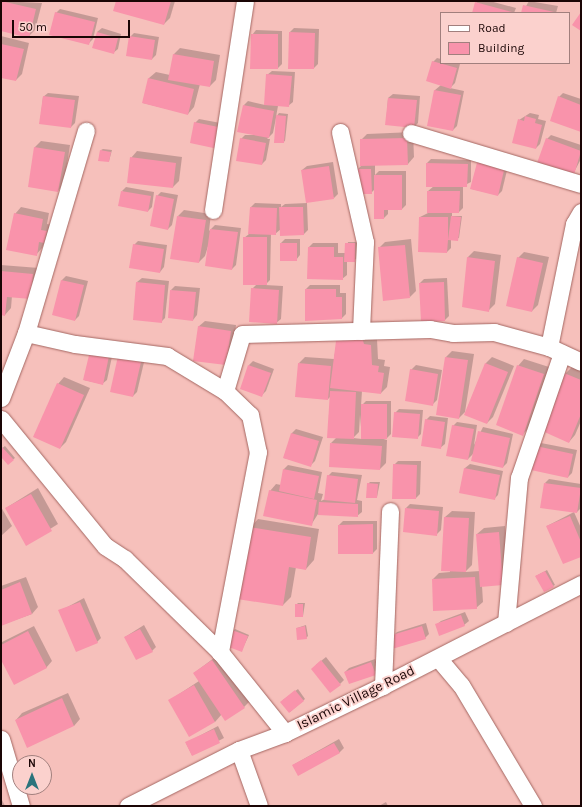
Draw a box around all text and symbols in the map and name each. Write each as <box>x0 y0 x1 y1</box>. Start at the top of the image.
scale bar <box>14 12 132 38</box>
legend <box>440 12 570 64</box>
text: 50 m <box>19 20 47 34</box>
text: Road <box>478 21 506 35</box>
text: Building <box>478 41 524 55</box>
street label: Islamic Village Road <box>294 662 418 734</box>
north arrow <box>12 755 52 795</box>
text: N <box>28 757 36 770</box>

